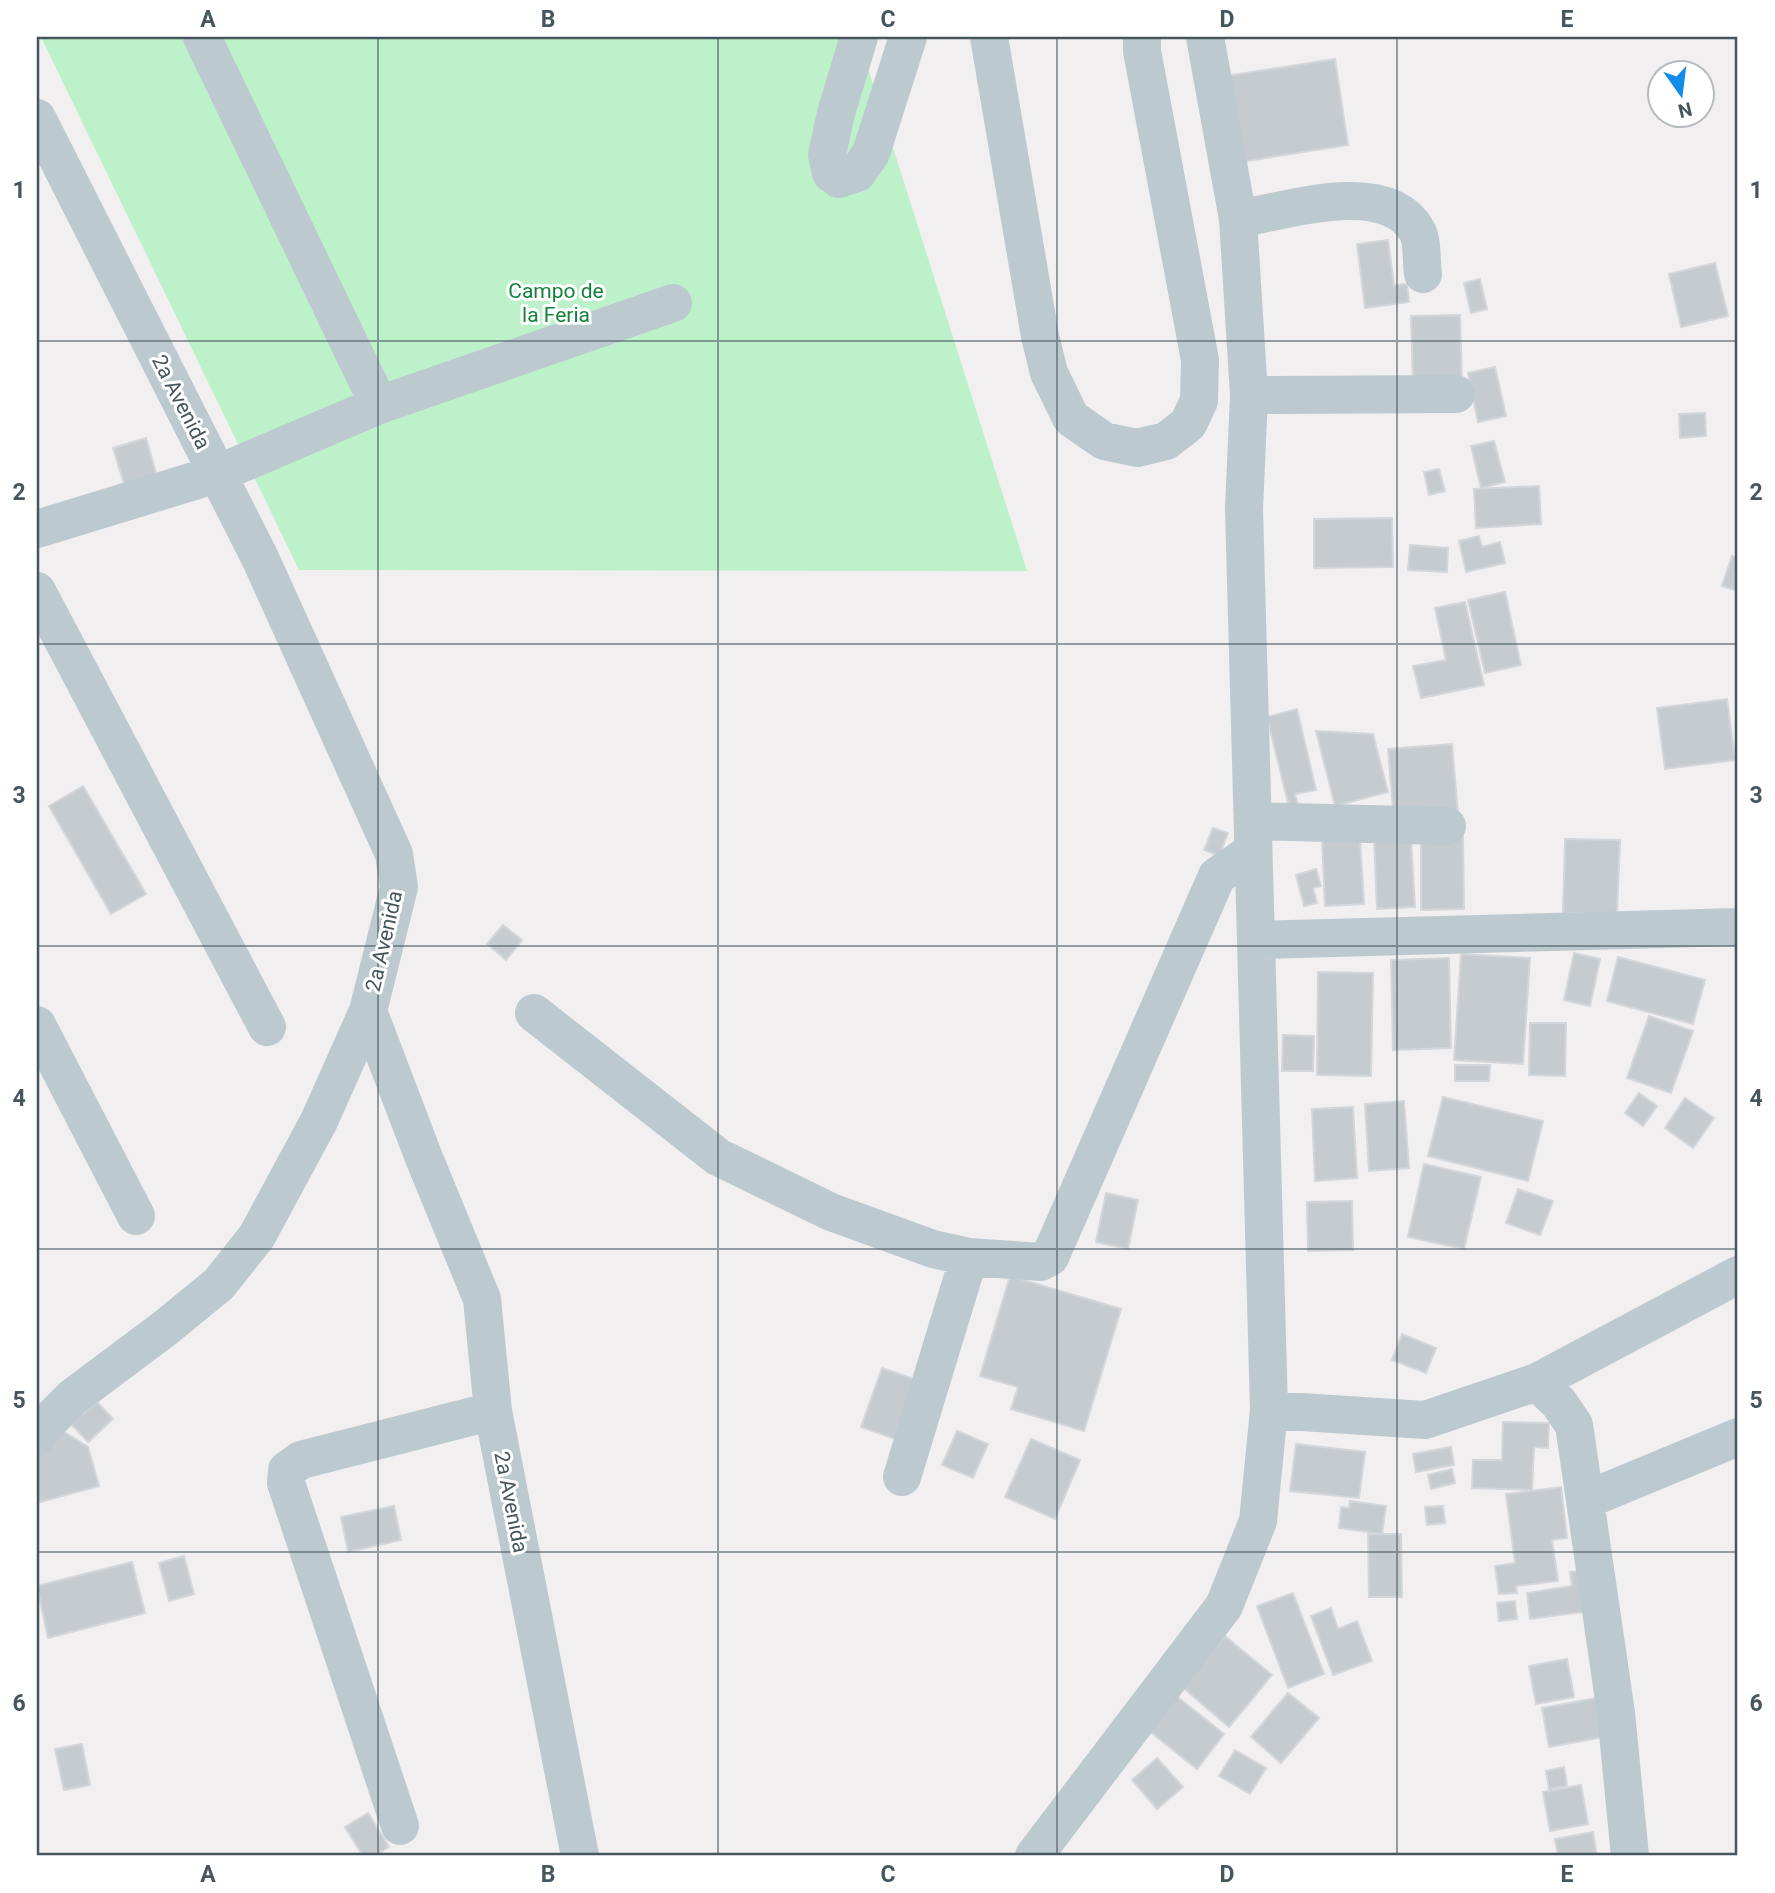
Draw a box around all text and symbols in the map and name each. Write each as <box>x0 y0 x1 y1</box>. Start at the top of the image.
text: A <box>200 6 216 33</box>
text: B <box>541 6 555 33</box>
text: C <box>880 6 896 33</box>
text: D <box>1220 6 1234 33</box>
text: E <box>1561 6 1574 33</box>
north arrow <box>1646 60 1716 130</box>
text: N <box>1676 97 1694 123</box>
text: 1 <box>12 177 26 204</box>
text: 1 <box>1749 177 1763 204</box>
park label: Campo de la Feria <box>508 279 604 327</box>
street label: 2a Avenida <box>147 351 215 453</box>
text: 2 <box>12 479 26 506</box>
text: 2 <box>1749 479 1763 506</box>
text: 3 <box>12 782 26 809</box>
text: 3 <box>1749 782 1763 809</box>
street label: 2a Avenida <box>361 888 407 994</box>
text: 4 <box>12 1085 26 1112</box>
text: 4 <box>1749 1085 1763 1112</box>
text: 5 <box>12 1387 26 1414</box>
text: 5 <box>1749 1387 1763 1414</box>
street label: 2a Avenida <box>489 1449 533 1555</box>
text: 6 <box>12 1690 26 1717</box>
text: 6 <box>1749 1690 1763 1717</box>
text: A <box>200 1861 216 1888</box>
text: B <box>541 1861 555 1888</box>
text: C <box>880 1861 896 1888</box>
text: D <box>1220 1861 1234 1888</box>
text: E <box>1561 1861 1574 1888</box>

